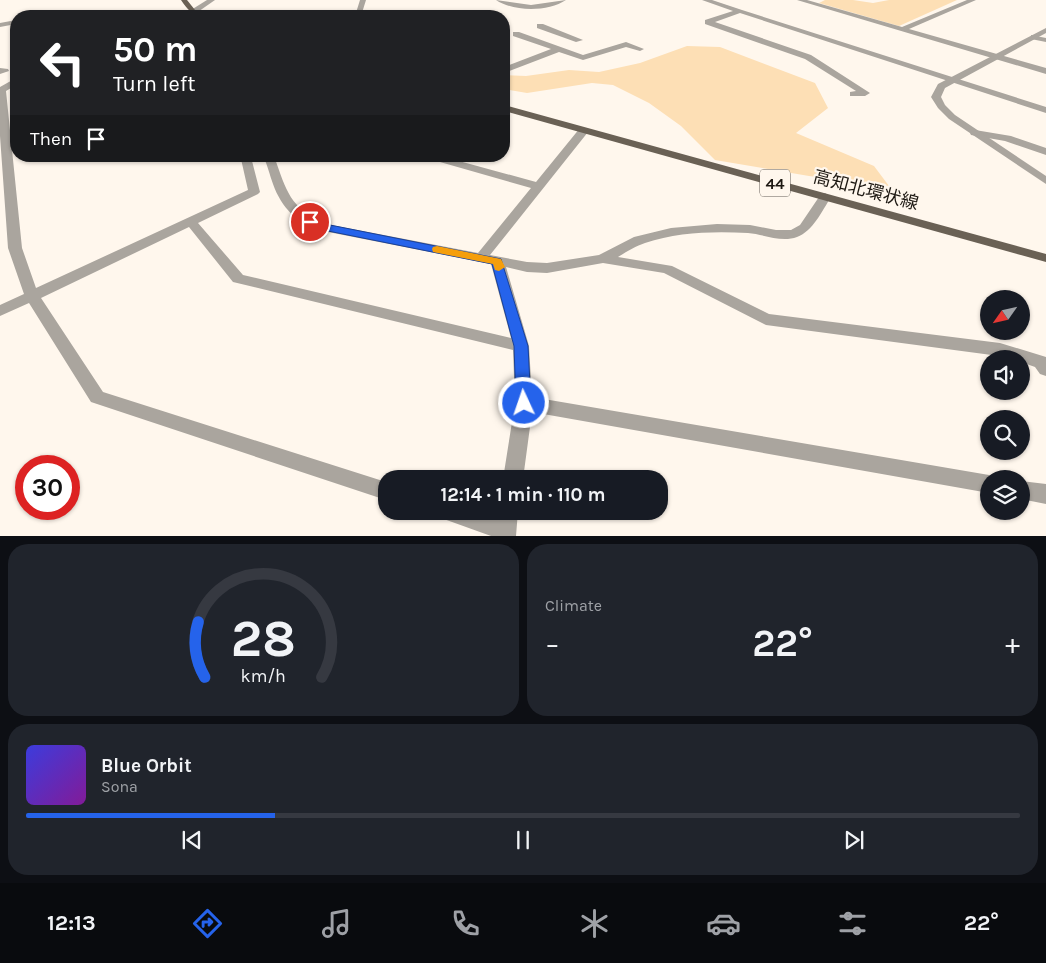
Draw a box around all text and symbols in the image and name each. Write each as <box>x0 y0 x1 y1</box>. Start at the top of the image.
text: 50 m <box>113 29 198 70</box>
icon: left <box>30 30 95 95</box>
text: Turn left <box>113 71 196 97</box>
icon: arrive <box>82 125 110 153</box>
text: Then <box>30 128 72 150</box>
street label: 高知北環状線 <box>811 165 921 215</box>
road number: 44 <box>760 170 790 197</box>
pin <box>289 201 331 243</box>
icon: arrive <box>296 208 324 236</box>
north arrow <box>980 290 1030 340</box>
map controls <box>980 290 1030 520</box>
button: sound <box>980 350 1030 400</box>
position arrow <box>497 376 549 428</box>
button: search <box>980 410 1030 460</box>
speed limit sign: 30 <box>15 455 80 520</box>
button: layers <box>980 470 1030 520</box>
text: 12:14 · 1 min · 110 m <box>441 484 605 506</box>
text: Climate <box>545 596 602 615</box>
text: 28 <box>231 608 296 669</box>
text: 22° <box>752 621 813 666</box>
text: − <box>545 627 560 660</box>
text: + <box>1005 627 1020 660</box>
text: km/h <box>241 666 286 687</box>
text: Blue Orbit <box>101 755 192 777</box>
text: Sona <box>101 777 138 796</box>
icon: previous <box>178 826 206 854</box>
icon: pause <box>509 826 537 854</box>
icon: next <box>840 826 868 854</box>
icon: directions <box>190 906 225 941</box>
icon: music <box>319 906 354 941</box>
icon: phone <box>448 906 483 941</box>
icon: climate <box>577 906 612 941</box>
icon: car <box>706 906 741 941</box>
icon: filters <box>835 906 870 941</box>
text: 12:13 <box>47 910 96 936</box>
text: 22° <box>964 910 999 936</box>

